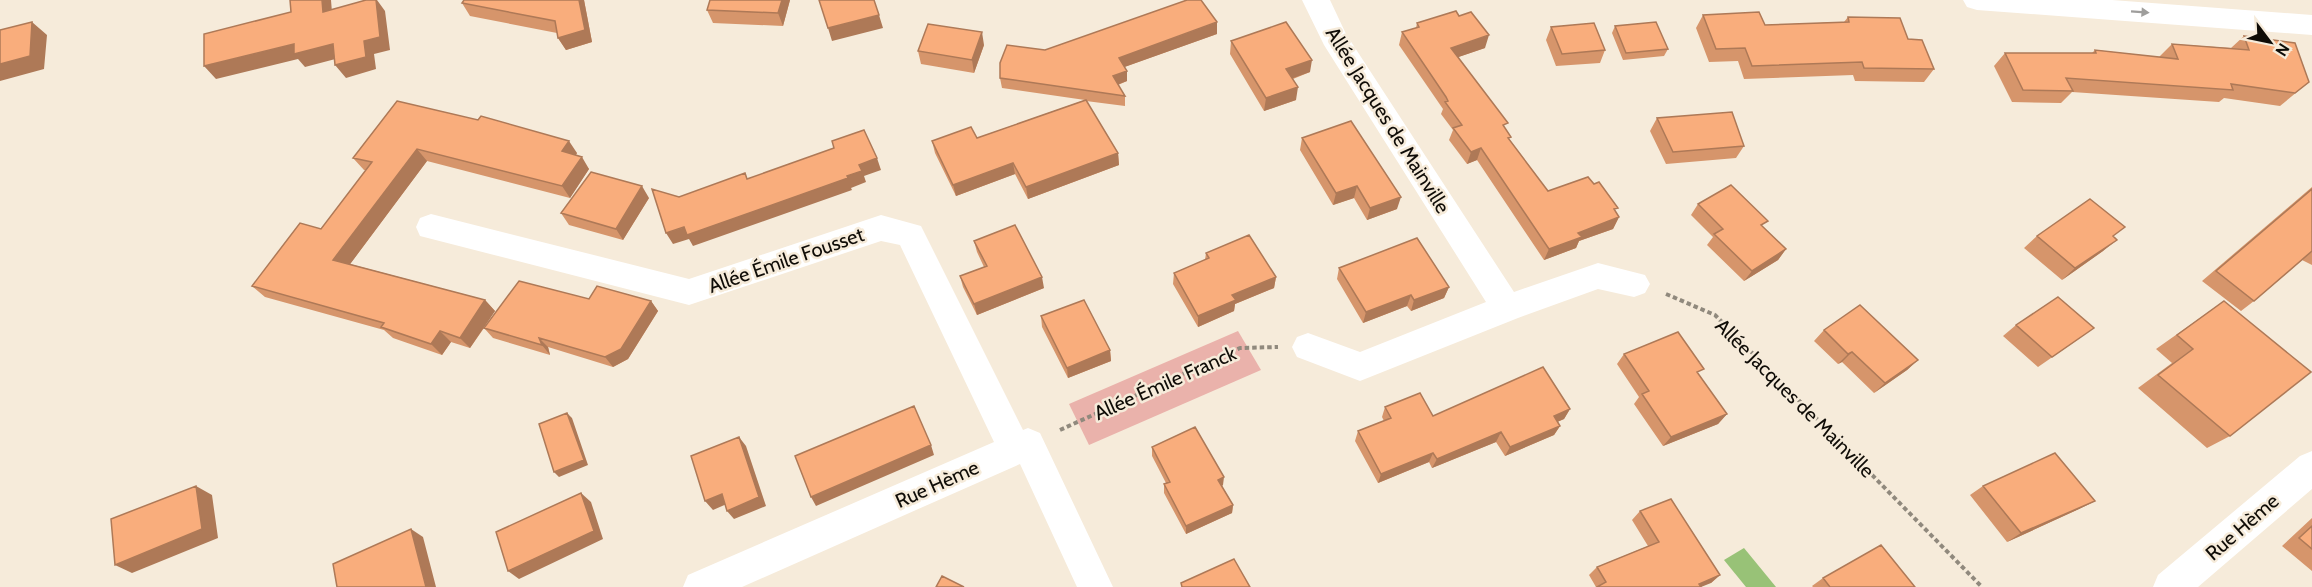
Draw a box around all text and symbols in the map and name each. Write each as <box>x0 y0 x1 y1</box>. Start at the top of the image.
one-way arrow <box>2131 7 2150 17</box>
north arrow <box>2240 12 2300 72</box>
street label: Allée Jacques de Mainville <box>1321 22 1455 218</box>
text: N <box>2271 40 2293 60</box>
street label: Allée Émile Fousset <box>705 222 867 298</box>
street label: Allée Jacques de Mainville <box>1711 314 1879 482</box>
street label: Allée Émile Franck <box>1090 341 1240 425</box>
street label: Rue Hème <box>892 455 982 513</box>
street label: Rue Hème <box>2201 489 2283 565</box>

